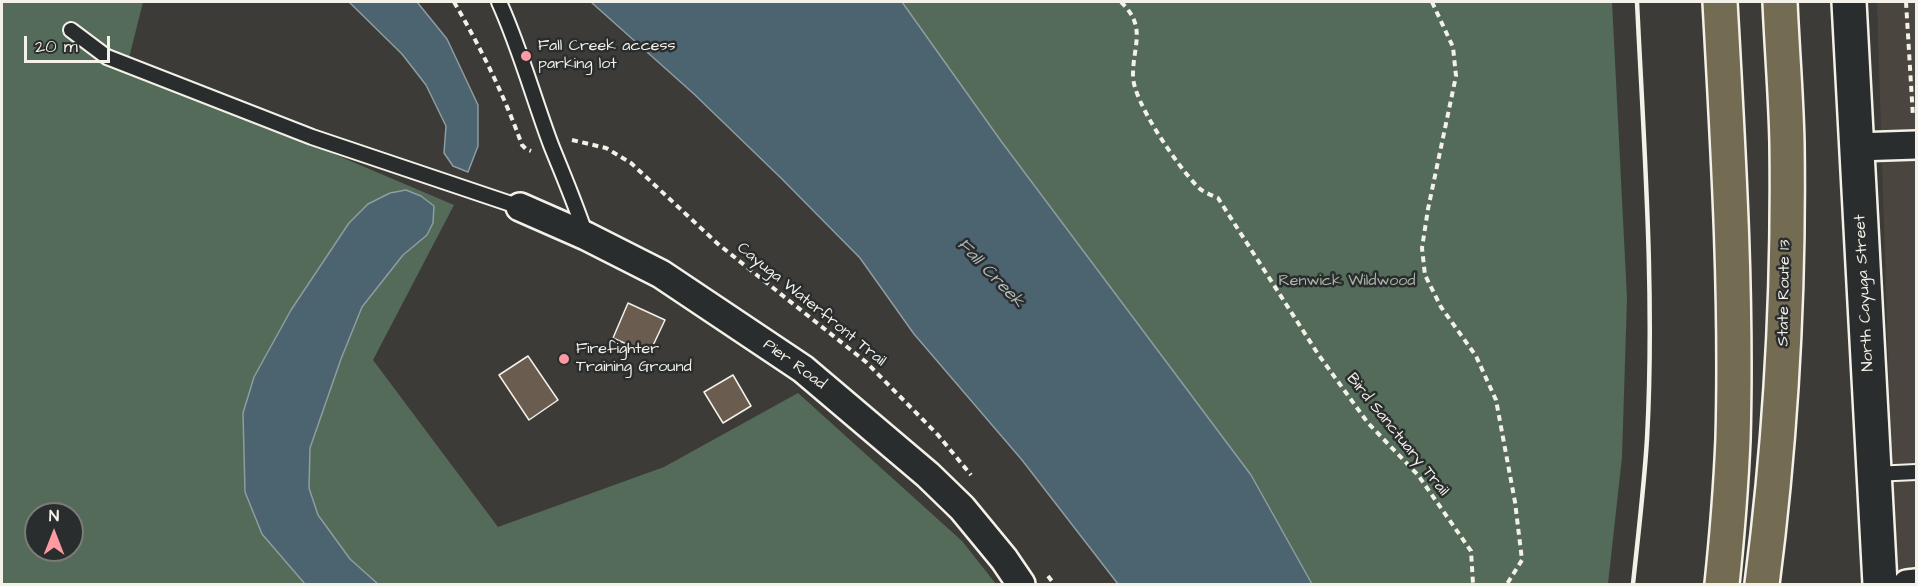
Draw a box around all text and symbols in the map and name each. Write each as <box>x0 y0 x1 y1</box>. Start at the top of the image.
scale bar <box>27 24 112 62</box>
text: 20 m <box>35 34 78 59</box>
place label: Fall Creek access parking lot <box>538 37 675 75</box>
marker: Fall Creek access parking lot <box>519 49 533 63</box>
street label: North Cayuga Street <box>1851 214 1879 372</box>
water label: Fall Creek <box>952 235 1028 313</box>
street label: Cayuga Waterfront Trail <box>733 239 889 371</box>
street label: State Route 13 <box>1774 240 1796 346</box>
park label: Renwick Wildwood <box>1278 272 1416 292</box>
street label: Pier Road <box>759 336 829 394</box>
place label: Firefighter Training Ground <box>576 340 692 378</box>
marker: Firefighter Training Ground <box>557 352 571 366</box>
street label: Bird Sanctuary Trail <box>1342 370 1452 500</box>
north arrow <box>24 502 84 562</box>
text: N <box>49 505 59 527</box>

